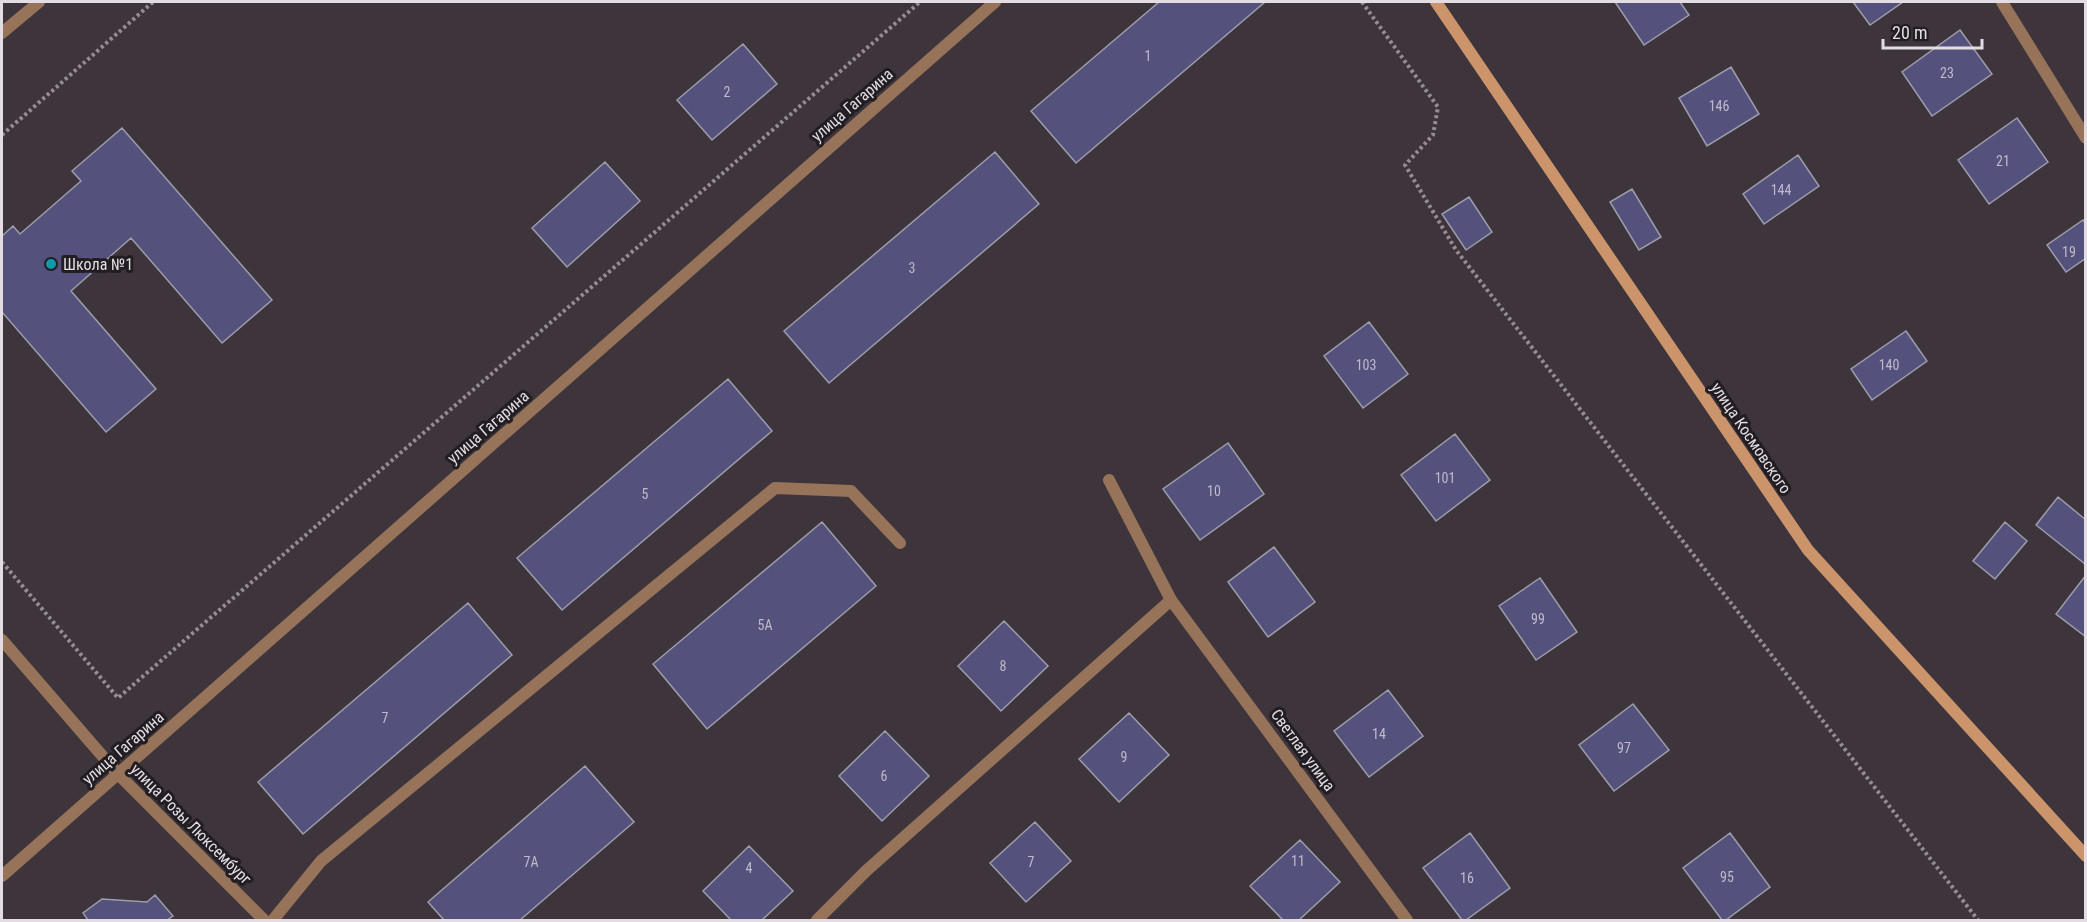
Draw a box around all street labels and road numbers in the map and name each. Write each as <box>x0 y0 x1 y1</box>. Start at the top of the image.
street label: улица Гагарина <box>807 64 897 146</box>
street label: улица Космовского <box>1707 379 1795 497</box>
street label: улица Гагарина <box>443 386 533 468</box>
street label: Светлая улица <box>1267 705 1339 795</box>
street label: улица Гагарина <box>78 707 168 789</box>
street label: улица Розы Люксембург <box>127 760 255 888</box>

